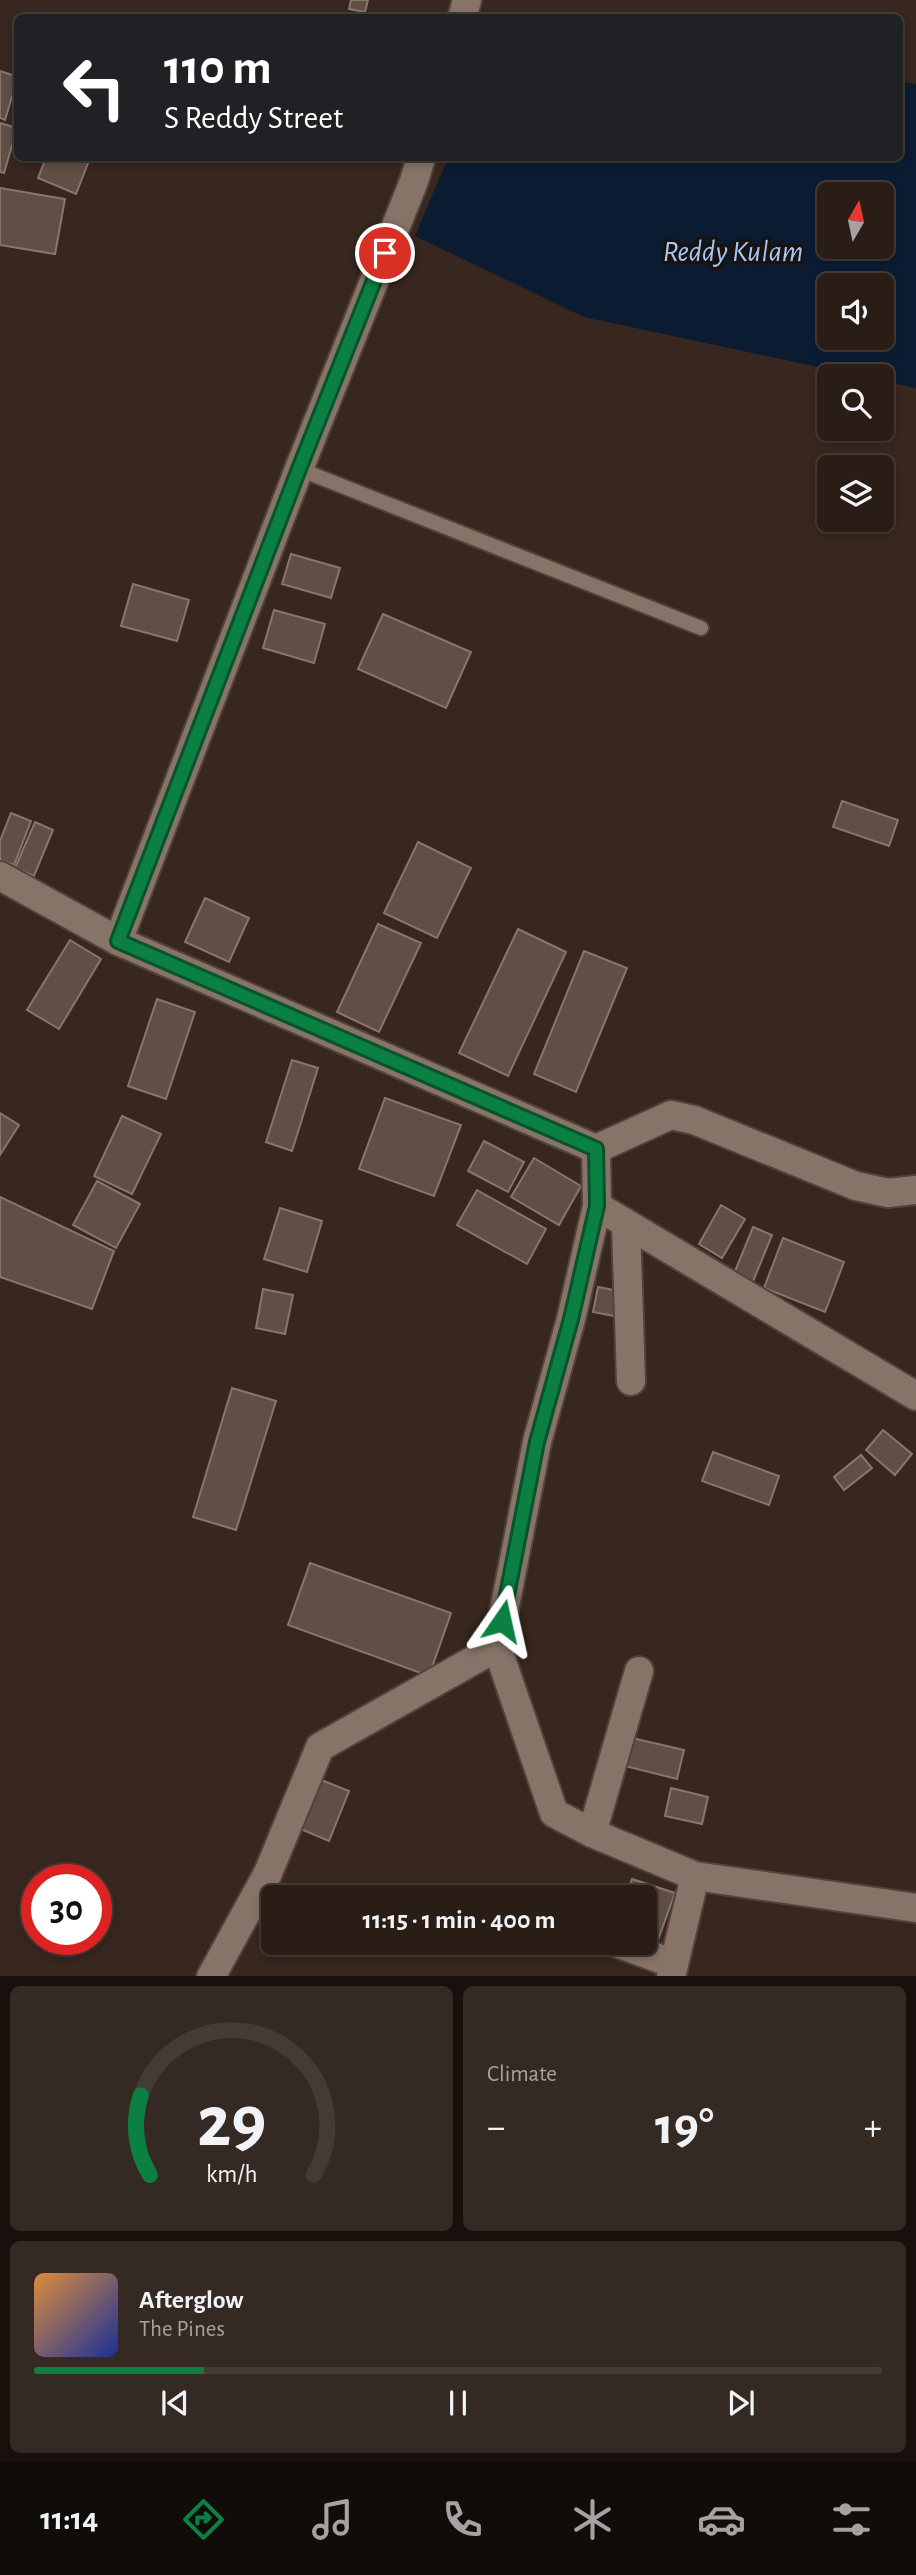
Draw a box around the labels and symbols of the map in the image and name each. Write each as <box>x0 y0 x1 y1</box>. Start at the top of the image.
north arrow <box>817 182 894 259</box>
pin <box>355 223 415 283</box>
water label: Reddy Kulam <box>663 237 803 267</box>
position arrow <box>465 1584 539 1658</box>
speed limit sign: 30 <box>21 1864 112 1955</box>

